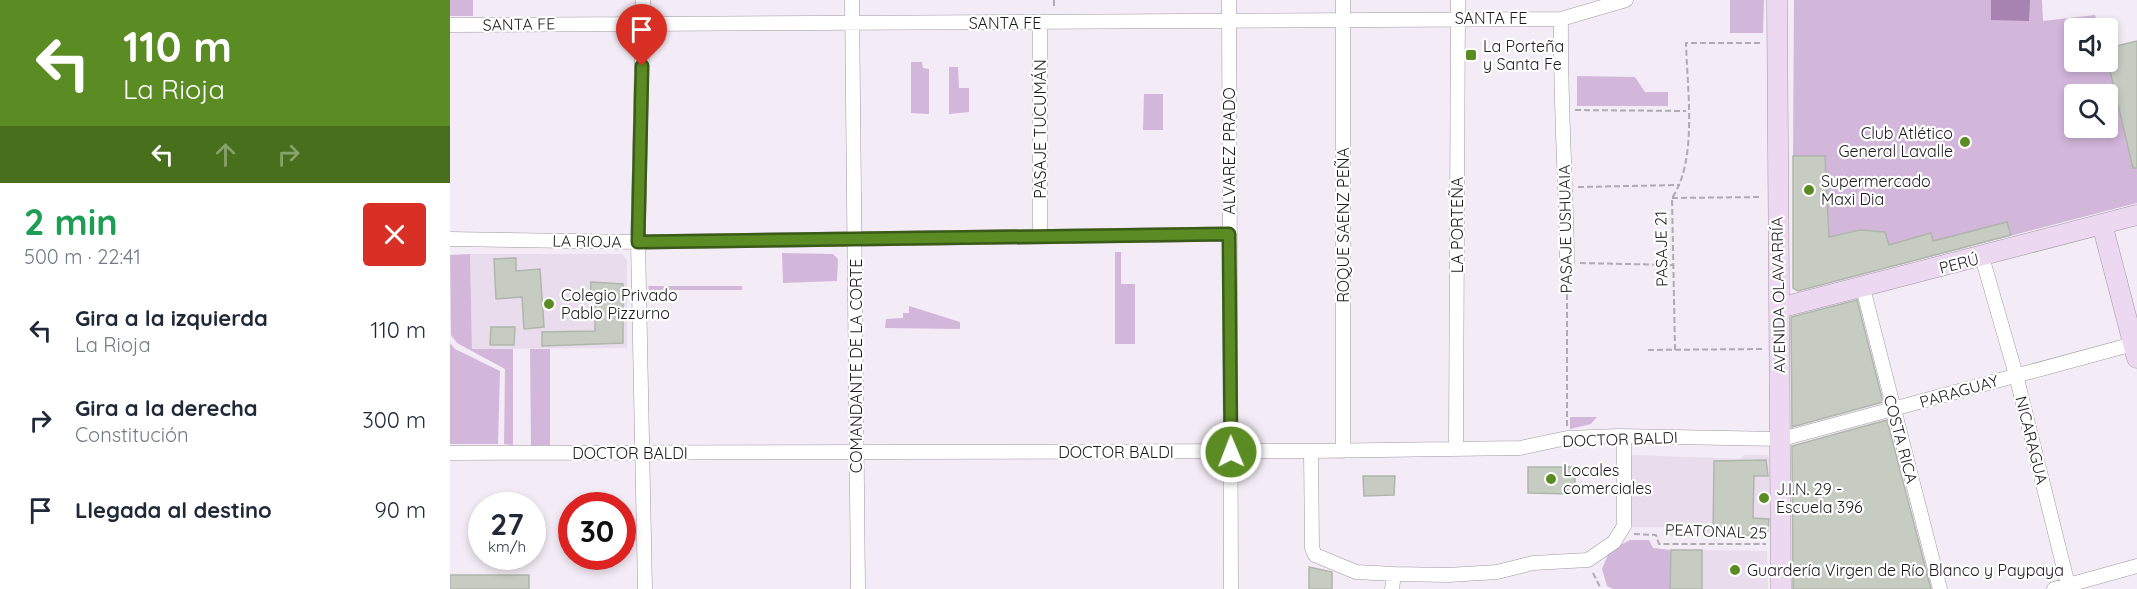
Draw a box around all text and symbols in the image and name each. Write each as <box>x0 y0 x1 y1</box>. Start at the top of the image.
pin <box>616 4 667 66</box>
street label: SANTA FE <box>1455 8 1527 28</box>
street label: SANTA FE <box>482 13 556 35</box>
icon: arrive <box>625 13 658 46</box>
street label: SANTA FE <box>969 13 1041 33</box>
map controls <box>2064 18 2118 138</box>
button: sound <box>2064 18 2118 72</box>
text: 110 m <box>123 20 232 73</box>
icon: left <box>24 24 102 102</box>
place label: La Porteña y Santa Fe <box>1483 36 1564 74</box>
marker: La Porteña y Santa Fe <box>1464 48 1478 62</box>
street label: PASAJE TUCUMÁN <box>1030 59 1050 199</box>
text: La Rioja <box>123 72 225 106</box>
button: search <box>2064 84 2118 138</box>
street label: ALVAREZ PRADO <box>1219 87 1239 215</box>
place label: Club Atlético General Lavalle <box>1838 123 1953 161</box>
marker: Club Atlético General Lavalle <box>1958 135 1972 149</box>
icon: left <box>146 138 179 171</box>
icon: ahead <box>209 138 242 171</box>
icon: right <box>272 138 305 171</box>
street label: ROQUE SAENZ PEÑA <box>1333 147 1353 303</box>
street label: PASAJE USHUAIA <box>1554 164 1576 294</box>
place label: Supermercado Maxi Dia <box>1821 171 1931 209</box>
street label: LA PORTEÑA <box>1447 177 1467 273</box>
marker: Supermercado Maxi Dia <box>1802 183 1816 197</box>
text: 2 min <box>24 199 118 244</box>
button: close <box>363 203 426 266</box>
street label: PASAJE 21 <box>1650 211 1672 287</box>
street label: AVENIDA OLAVARRÍA <box>1767 217 1789 373</box>
street label: LA RIOJA <box>552 230 622 252</box>
text: 500 m · 22:41 <box>24 244 141 269</box>
street label: PERÚ <box>1937 248 1981 278</box>
street label: COMANDANTE DE LA CORTE <box>846 259 866 473</box>
place label: Colegio Privado Pablo Pizzurno <box>561 285 678 323</box>
marker: Colegio Privado Pablo Pizzurno <box>542 297 556 311</box>
text: Gira a la izquierda <box>75 304 268 332</box>
icon: left <box>24 314 57 347</box>
text: 110 m <box>371 316 426 344</box>
text: La Rioja <box>75 332 151 357</box>
street label: PARAGUAY <box>1917 370 2001 412</box>
street label: COSTA RICA <box>1880 393 1922 485</box>
text: Gira a la derecha <box>75 394 258 422</box>
street label: NICARAGUA <box>2011 394 2053 486</box>
icon: right <box>24 404 57 437</box>
text: 300 m <box>362 406 426 434</box>
position arrow <box>1199 420 1263 484</box>
text: Constitución <box>75 422 189 447</box>
street label: DOCTOR BALDI <box>1562 427 1678 451</box>
street label: DOCTOR BALDI <box>1058 442 1174 462</box>
street label: DOCTOR BALDI <box>572 443 688 463</box>
place label: Locales comerciales <box>1563 460 1652 498</box>
marker: Locales comerciales <box>1544 472 1558 486</box>
place label: J.I.N. 29 - Escuela 396 <box>1776 479 1863 517</box>
marker: J.I.N. 29 - Escuela 396 <box>1757 491 1771 505</box>
speed limit sign: 30 <box>558 492 636 570</box>
icon: arrive <box>24 494 57 527</box>
text: Llegada al destino <box>75 496 272 524</box>
text: 90 m <box>375 496 426 524</box>
text: 27 <box>490 505 524 543</box>
street label: PEATONAL 25 <box>1665 519 1767 543</box>
text: km/h <box>488 537 526 556</box>
place label: Guardería Virgen de Río Blanco y Paypaya <box>1747 560 2064 580</box>
marker: Guardería Virgen de Río Blanco y Paypaya <box>1728 563 1742 577</box>

